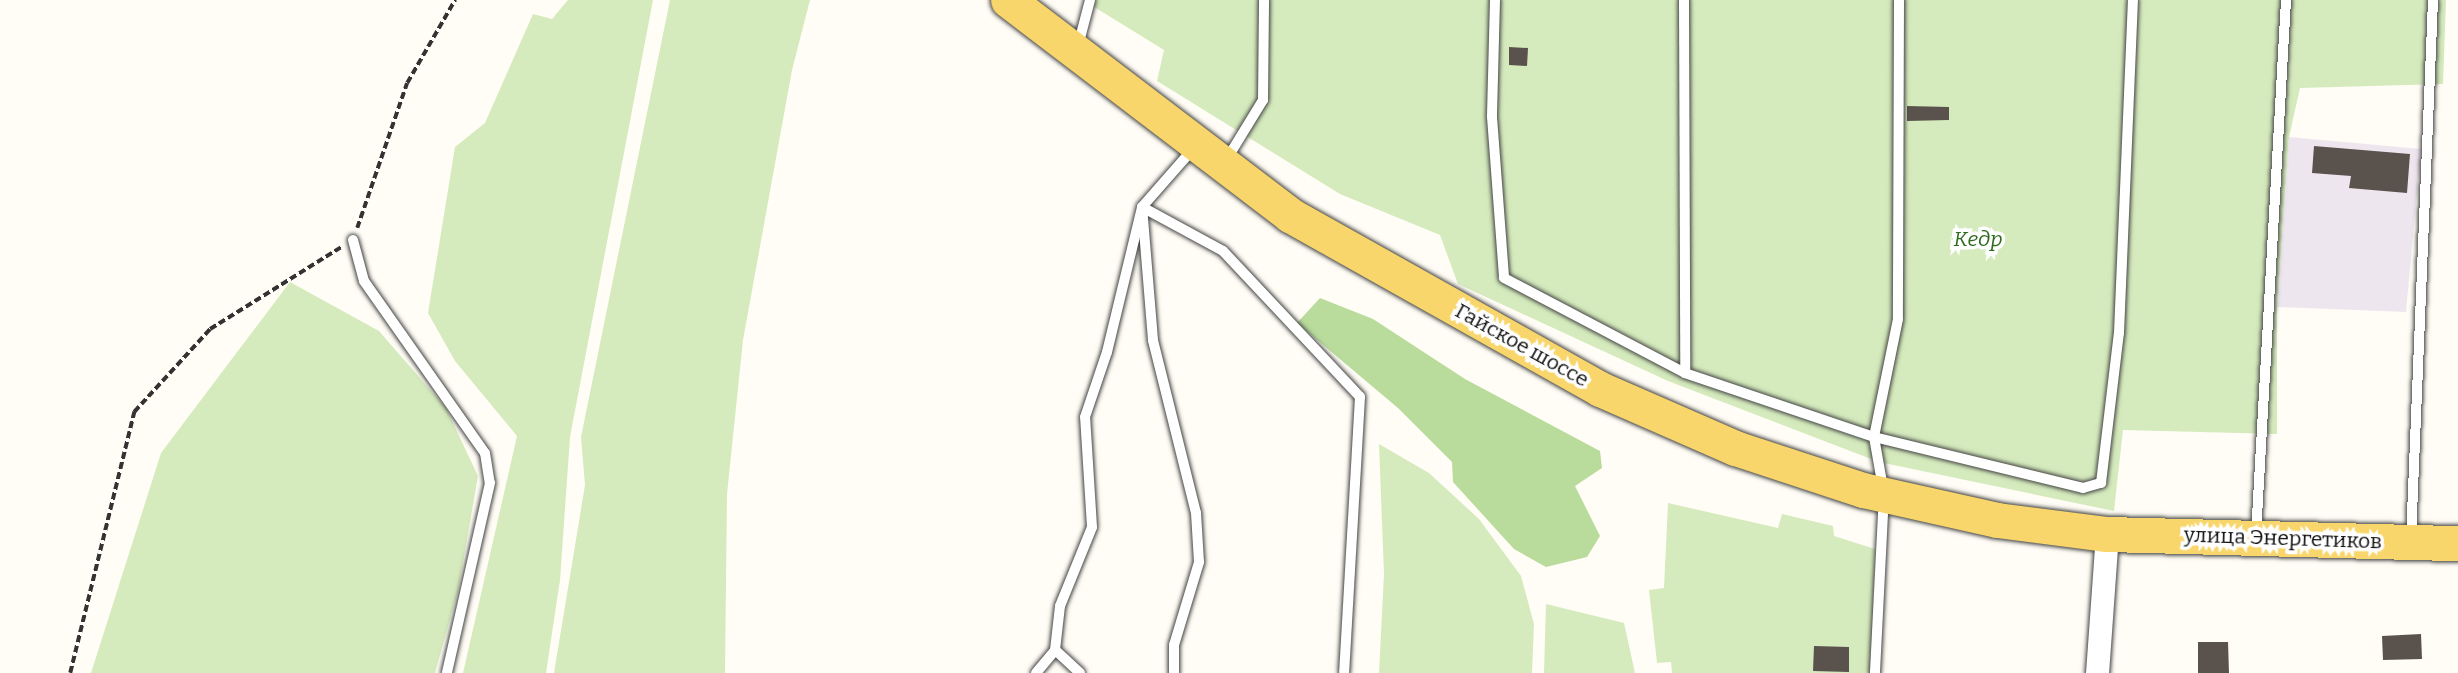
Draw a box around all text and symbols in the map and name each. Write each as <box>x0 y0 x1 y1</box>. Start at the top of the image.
park label: Кедр <box>1953 226 2003 252</box>
street label: Гайское шоссе <box>1451 298 1593 392</box>
street label: улица Энергетиков <box>2184 522 2382 554</box>

